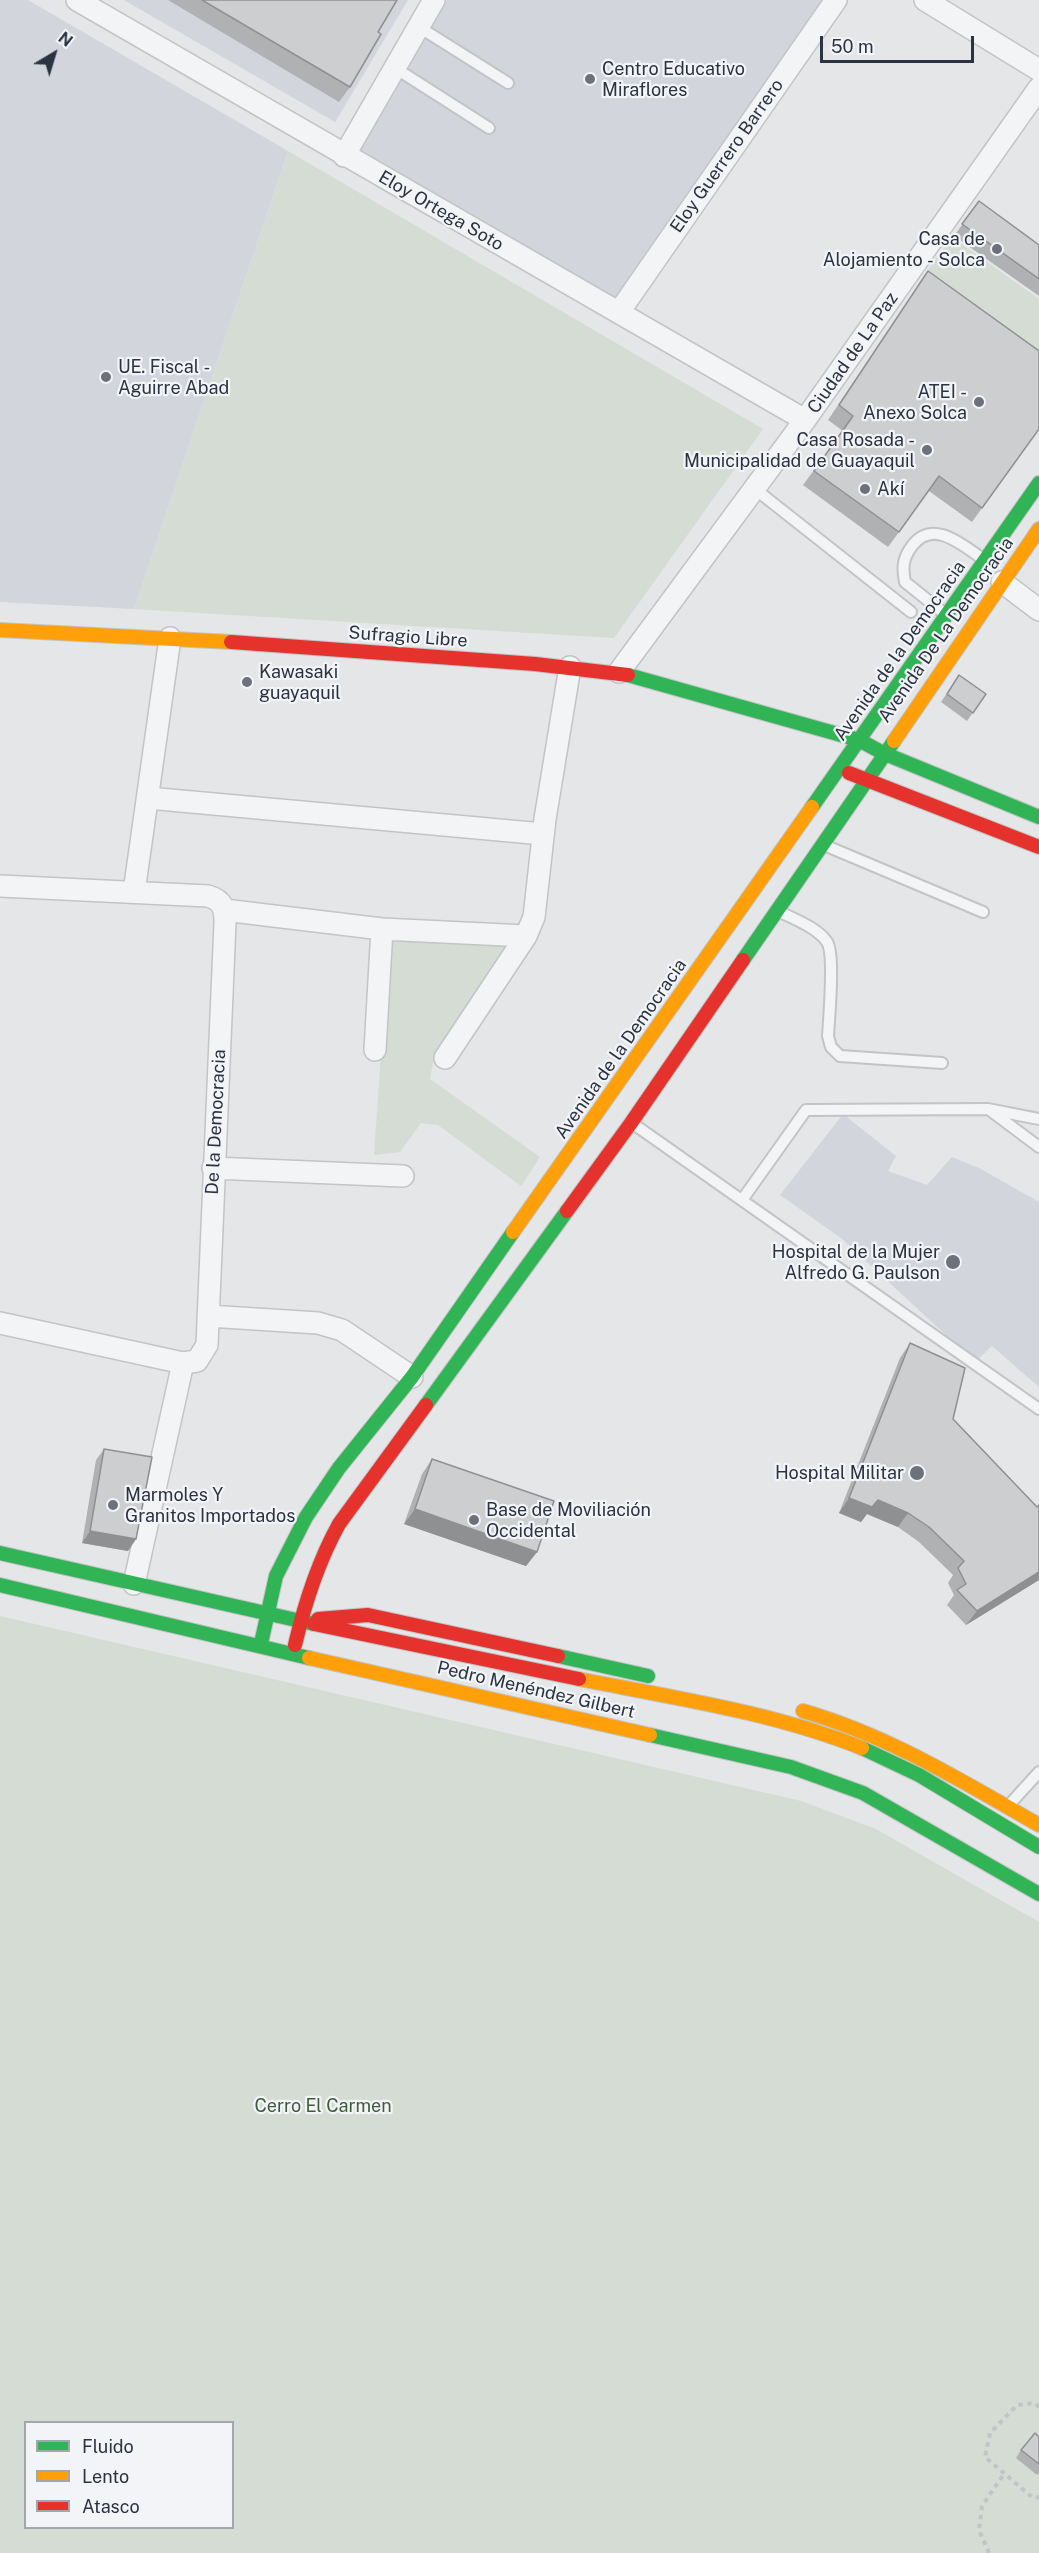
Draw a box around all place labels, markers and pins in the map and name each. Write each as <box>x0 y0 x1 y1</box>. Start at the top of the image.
place label: Centro Educativo Miraflores <box>602 58 745 100</box>
marker: Centro Educativo Miraflores <box>583 72 597 86</box>
place label: Casa de Alojamiento - Solca <box>823 228 985 270</box>
marker: Casa de Alojamiento - Solca <box>990 242 1004 256</box>
place label: UE. Fiscal - Aguirre Abad <box>118 356 229 398</box>
marker: UE. Fiscal - Aguirre Abad <box>99 370 113 384</box>
place label: ATEI - Anexo Solca <box>863 381 967 424</box>
marker: ATEI - Anexo Solca <box>972 395 986 409</box>
place label: Casa Rosada - Municipalidad de Guayaquil <box>684 429 915 472</box>
marker: Casa Rosada - Municipalidad de Guayaquil <box>920 443 934 457</box>
place label: Akí <box>877 478 904 500</box>
marker: Akí <box>858 482 872 496</box>
place label: Kawasaki guayaquil <box>259 661 341 704</box>
marker: Kawasaki guayaquil <box>240 675 254 689</box>
place label: Hospital de la Mujer Alfredo G. Paulson <box>772 1241 940 1284</box>
marker: Hospital de la Mujer Alfredo G. Paulson <box>944 1253 962 1271</box>
place label: Hospital Militar <box>775 1462 904 1484</box>
marker: Hospital Militar <box>908 1464 926 1482</box>
place label: Marmoles Y Granitos Importados <box>125 1484 295 1526</box>
marker: Marmoles Y Granitos Importados <box>106 1498 120 1512</box>
place label: Base de Moviliación Occidental <box>486 1499 651 1541</box>
marker: Base de Moviliación Occidental <box>467 1513 481 1527</box>

